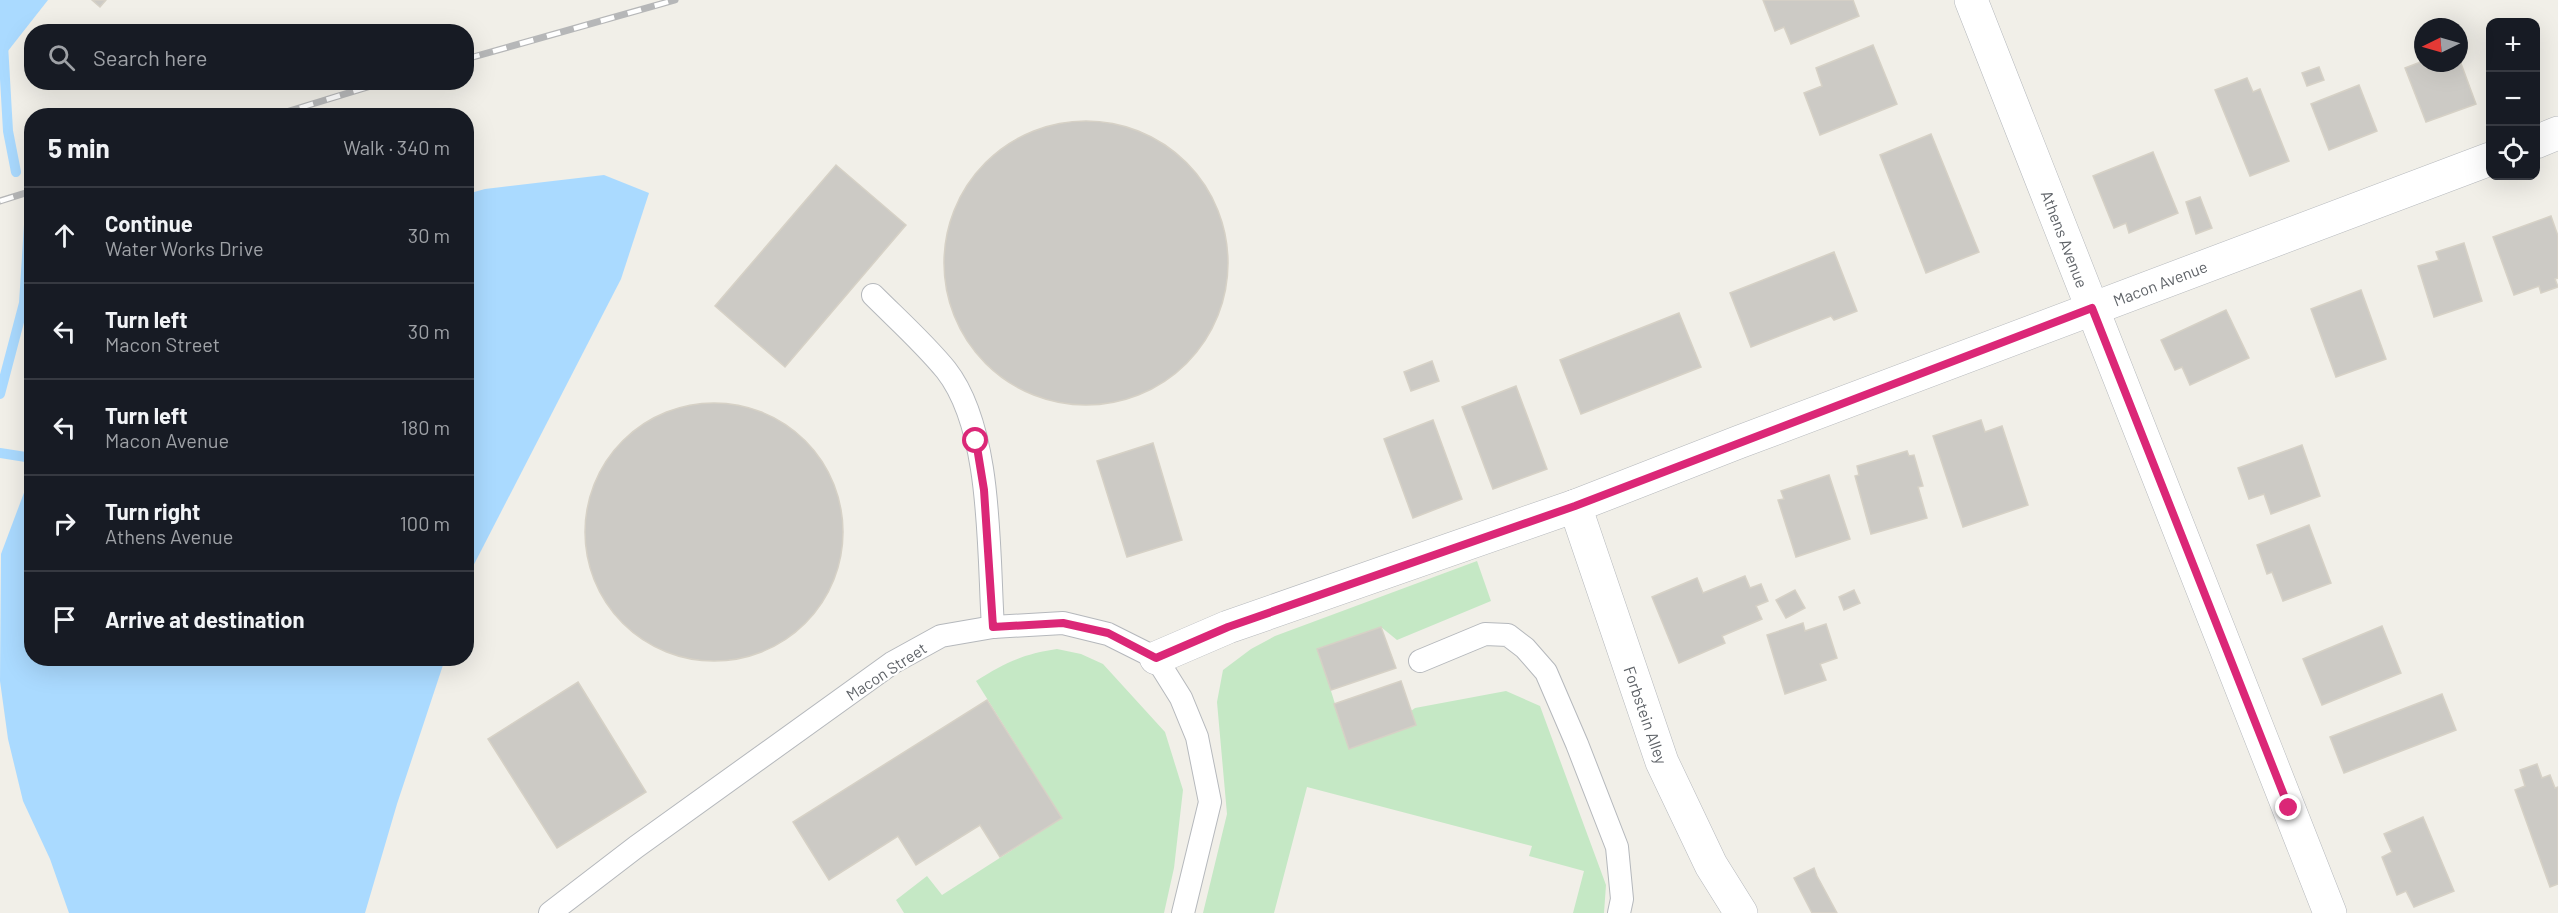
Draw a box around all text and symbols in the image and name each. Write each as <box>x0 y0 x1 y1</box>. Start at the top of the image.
north arrow <box>2414 18 2468 72</box>
map controls <box>2486 18 2540 180</box>
button: + <box>2486 18 2540 72</box>
search box <box>24 24 474 90</box>
icon: search <box>45 41 78 74</box>
text: Search here <box>93 44 207 70</box>
button: − <box>2486 72 2540 126</box>
button: locate <box>2486 126 2540 180</box>
text: 5 min <box>48 132 110 163</box>
text: Walk · 340 m <box>343 135 450 159</box>
street label: Athens Avenue <box>2038 188 2092 290</box>
text: Continue <box>105 210 193 236</box>
icon: ahead <box>48 219 81 252</box>
text: 30 m <box>408 223 450 247</box>
text: Water Works Drive <box>105 236 264 260</box>
street label: Macon Avenue <box>2110 256 2210 310</box>
text: Turn left <box>105 306 188 332</box>
icon: left <box>48 315 81 348</box>
text: 30 m <box>408 319 450 343</box>
text: Macon Street <box>105 332 220 356</box>
text: Turn left <box>105 402 188 428</box>
icon: left <box>48 411 81 444</box>
text: 180 m <box>401 415 450 439</box>
route start <box>962 427 988 453</box>
text: Macon Avenue <box>105 428 229 452</box>
text: Turn right <box>105 498 200 524</box>
icon: right <box>48 507 81 540</box>
text: 100 m <box>400 511 450 535</box>
text: Athens Avenue <box>105 524 233 548</box>
icon: arrive <box>48 603 81 636</box>
text: Arrive at destination <box>105 606 304 632</box>
street label: Macon Street <box>842 638 930 704</box>
street label: Forbstein Alley <box>1620 664 1672 767</box>
route end <box>2275 794 2301 820</box>

